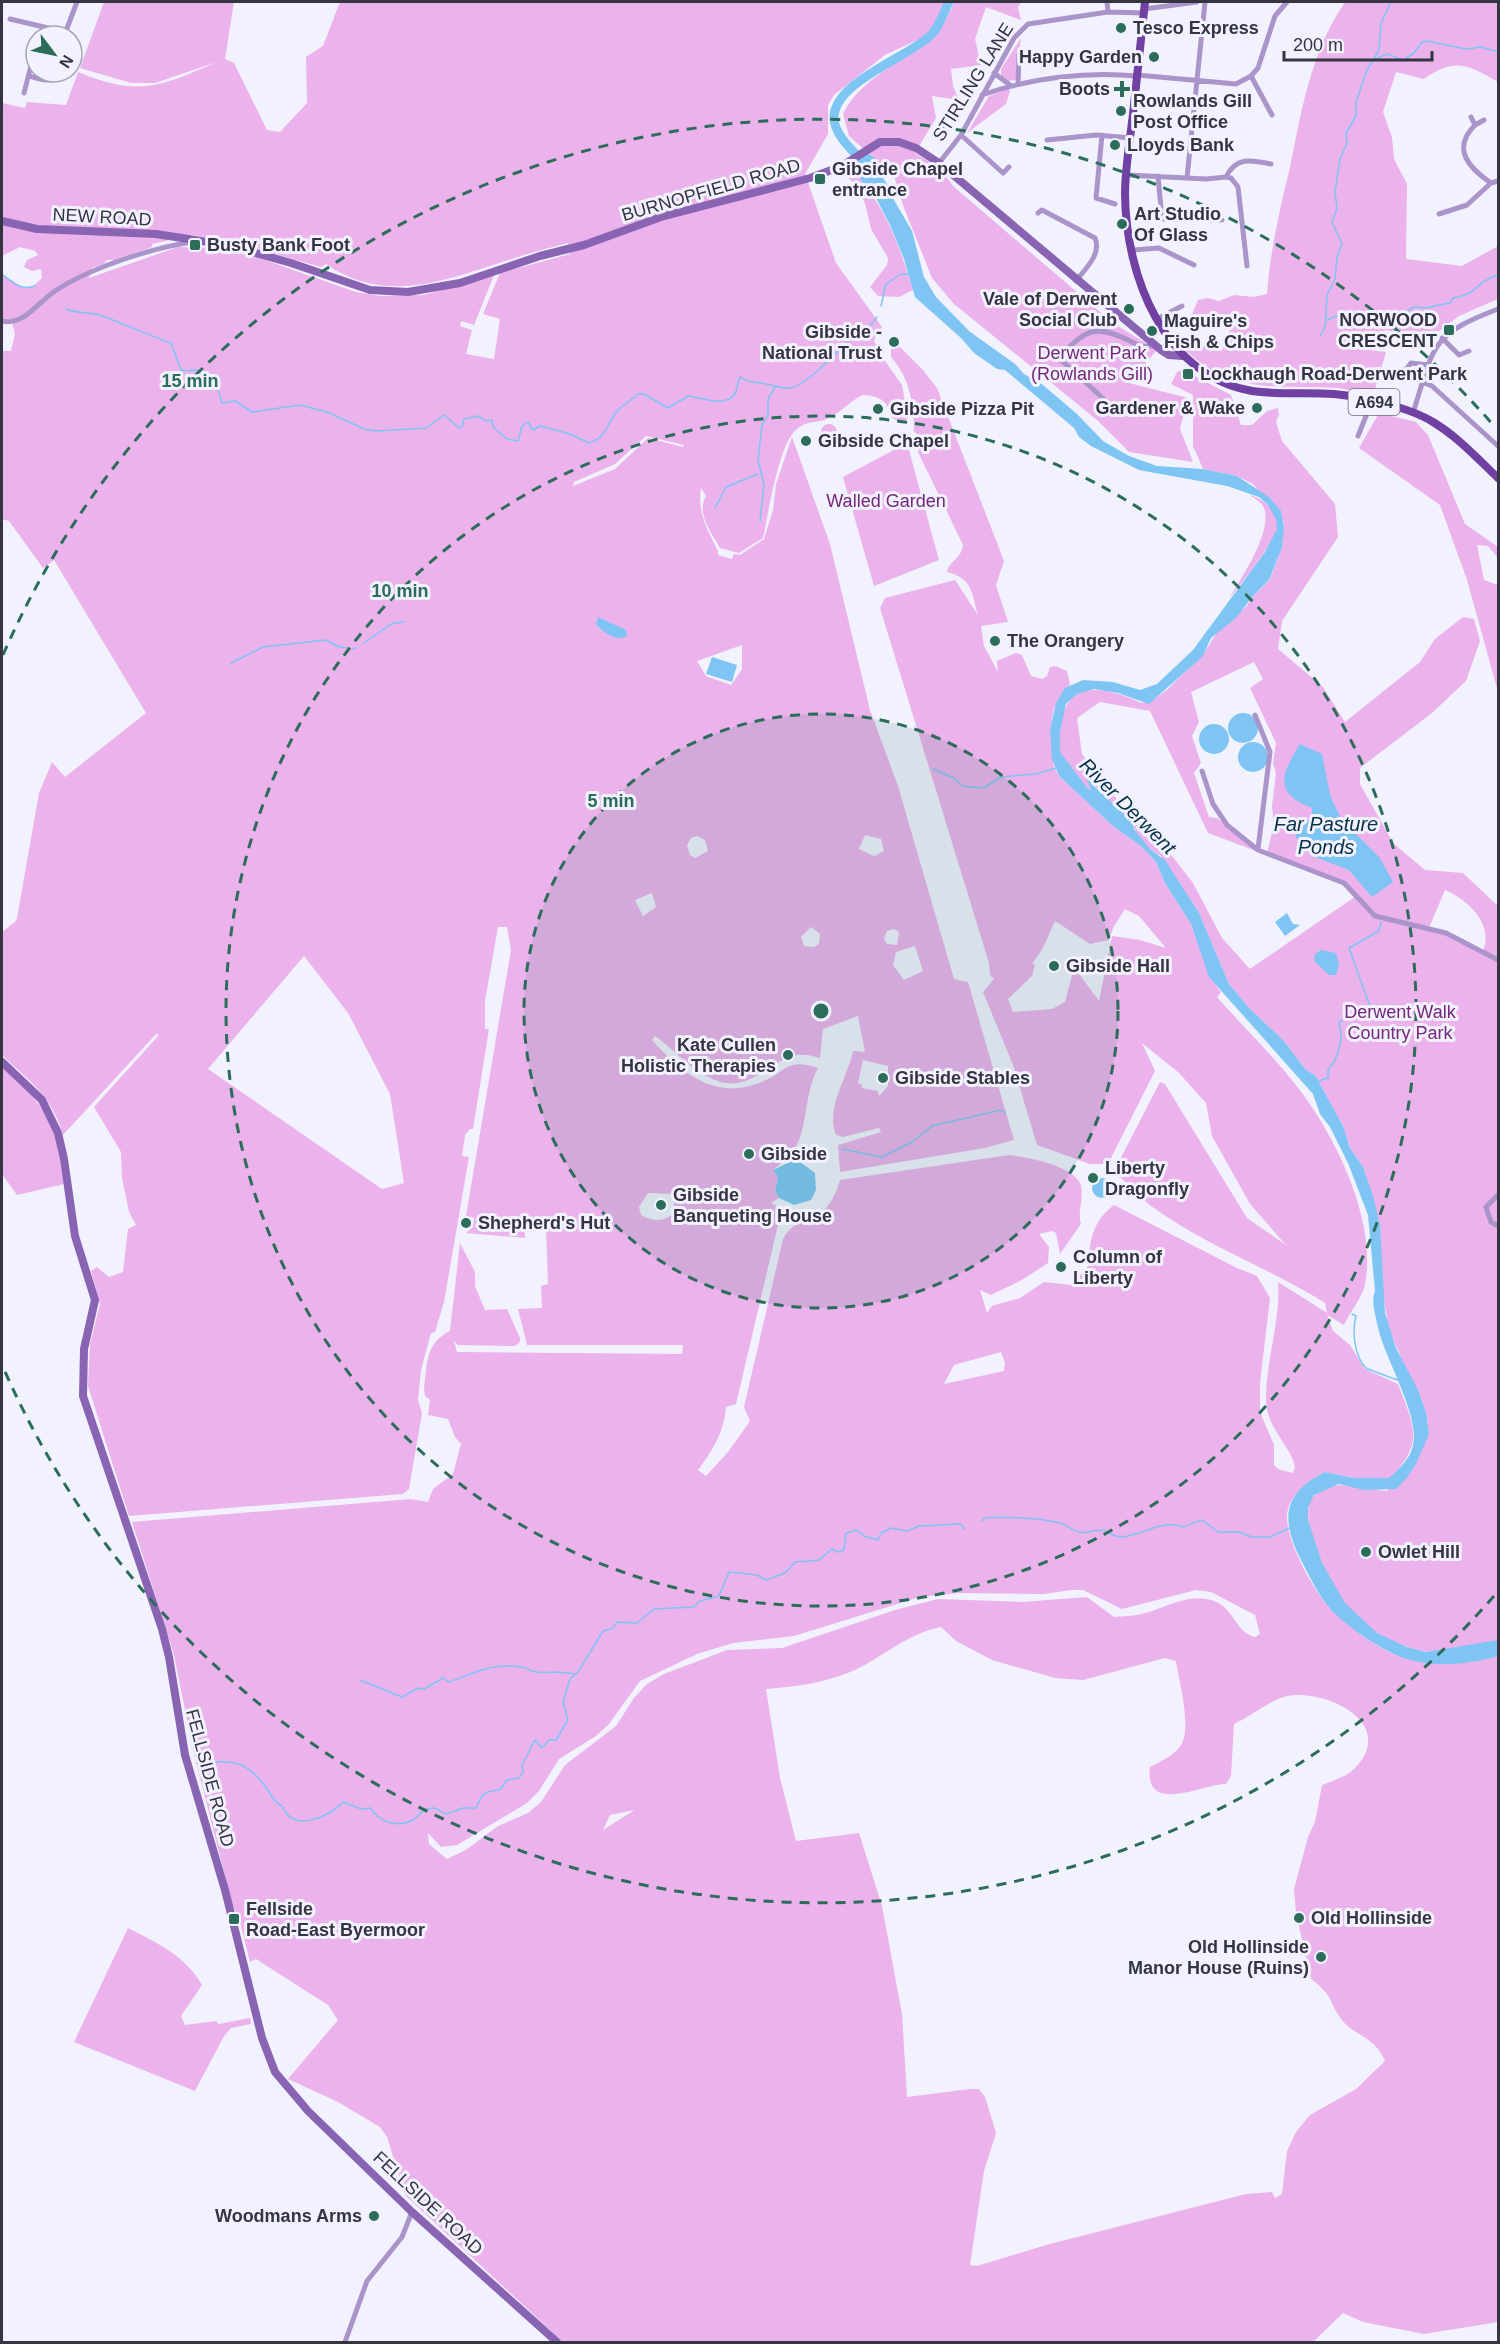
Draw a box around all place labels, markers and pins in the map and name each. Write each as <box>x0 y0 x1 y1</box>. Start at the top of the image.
place label: Tesco Express <box>1133 18 1259 38</box>
marker: Tesco Express <box>1114 21 1128 35</box>
place label: Happy Garden <box>1019 47 1142 67</box>
marker: Happy Garden <box>1147 50 1161 64</box>
place label: Boots <box>1059 79 1110 99</box>
marker: Boots <box>1115 82 1129 96</box>
place label: Rowlands Gill Post Office <box>1133 91 1252 132</box>
marker: Rowlands Gill Post Office <box>1114 104 1128 118</box>
place label: Lloyds Bank <box>1127 135 1235 155</box>
marker: Lloyds Bank <box>1108 138 1122 152</box>
place label: Gibside Chapel entrance <box>832 159 963 200</box>
marker: Gibside Chapel entrance <box>813 172 827 186</box>
place label: Art Studio Of Glass <box>1134 204 1221 245</box>
marker: Art Studio Of Glass <box>1115 217 1129 231</box>
place label: Busty Bank Foot <box>207 235 350 255</box>
marker: Busty Bank Foot <box>188 238 202 252</box>
place label: Vale of Derwent Social Club <box>983 289 1117 330</box>
marker: Vale of Derwent Social Club <box>1122 302 1136 316</box>
place label: NORWOOD CRESCENT <box>1338 310 1437 351</box>
place label: Maguire's Fish & Chips <box>1164 311 1274 352</box>
place label: Gibside - National Trust <box>762 322 882 363</box>
marker: NORWOOD CRESCENT <box>1442 323 1456 337</box>
marker: Maguire's Fish & Chips <box>1145 324 1159 338</box>
marker: Gibside - National Trust <box>887 335 901 349</box>
place label: Lockhaugh Road-Derwent Park <box>1200 364 1468 384</box>
marker: Lockhaugh Road-Derwent Park <box>1181 367 1195 381</box>
place label: Gardener & Wake <box>1096 398 1245 418</box>
place label: Gibside Pizza Pit <box>890 399 1034 419</box>
marker: Gardener & Wake <box>1250 401 1264 415</box>
marker: Gibside Pizza Pit <box>871 402 885 416</box>
place label: Gibside Chapel <box>818 431 949 451</box>
marker: Gibside Chapel <box>799 434 813 448</box>
place label: The Orangery <box>1007 631 1124 651</box>
marker: The Orangery <box>988 634 1002 648</box>
place label: Gibside Hall <box>1066 956 1170 976</box>
marker: Gibside Hall <box>1047 959 1061 973</box>
centre of rings <box>811 1001 831 1021</box>
place label: Kate Cullen Holistic Therapies <box>621 1035 776 1076</box>
marker: Kate Cullen Holistic Therapies <box>781 1048 795 1062</box>
place label: Gibside Stables <box>895 1068 1030 1088</box>
marker: Gibside Stables <box>876 1071 890 1085</box>
place label: Gibside <box>761 1144 827 1164</box>
marker: Gibside <box>742 1147 756 1161</box>
place label: Liberty Dragonfly <box>1105 1158 1189 1199</box>
marker: Liberty Dragonfly <box>1086 1171 1100 1185</box>
place label: Gibside Banqueting House <box>673 1185 832 1226</box>
marker: Gibside Banqueting House <box>654 1198 668 1212</box>
place label: Shepherd's Hut <box>478 1213 610 1233</box>
marker: Shepherd's Hut <box>459 1216 473 1230</box>
place label: Column of Liberty <box>1073 1247 1163 1288</box>
marker: Column of Liberty <box>1054 1260 1068 1274</box>
place label: Owlet Hill <box>1378 1542 1460 1562</box>
marker: Owlet Hill <box>1359 1545 1373 1559</box>
place label: Fellside Road-East Byermoor <box>246 1899 425 1940</box>
place label: Old Hollinside <box>1311 1908 1432 1928</box>
marker: Old Hollinside <box>1292 1911 1306 1925</box>
marker: Fellside Road-East Byermoor <box>227 1912 241 1926</box>
place label: Old Hollinside Manor House (Ruins) <box>1128 1937 1309 1978</box>
marker: Old Hollinside Manor House (Ruins) <box>1314 1950 1328 1964</box>
place label: Woodmans Arms <box>215 2206 362 2226</box>
marker: Woodmans Arms <box>367 2209 381 2223</box>

